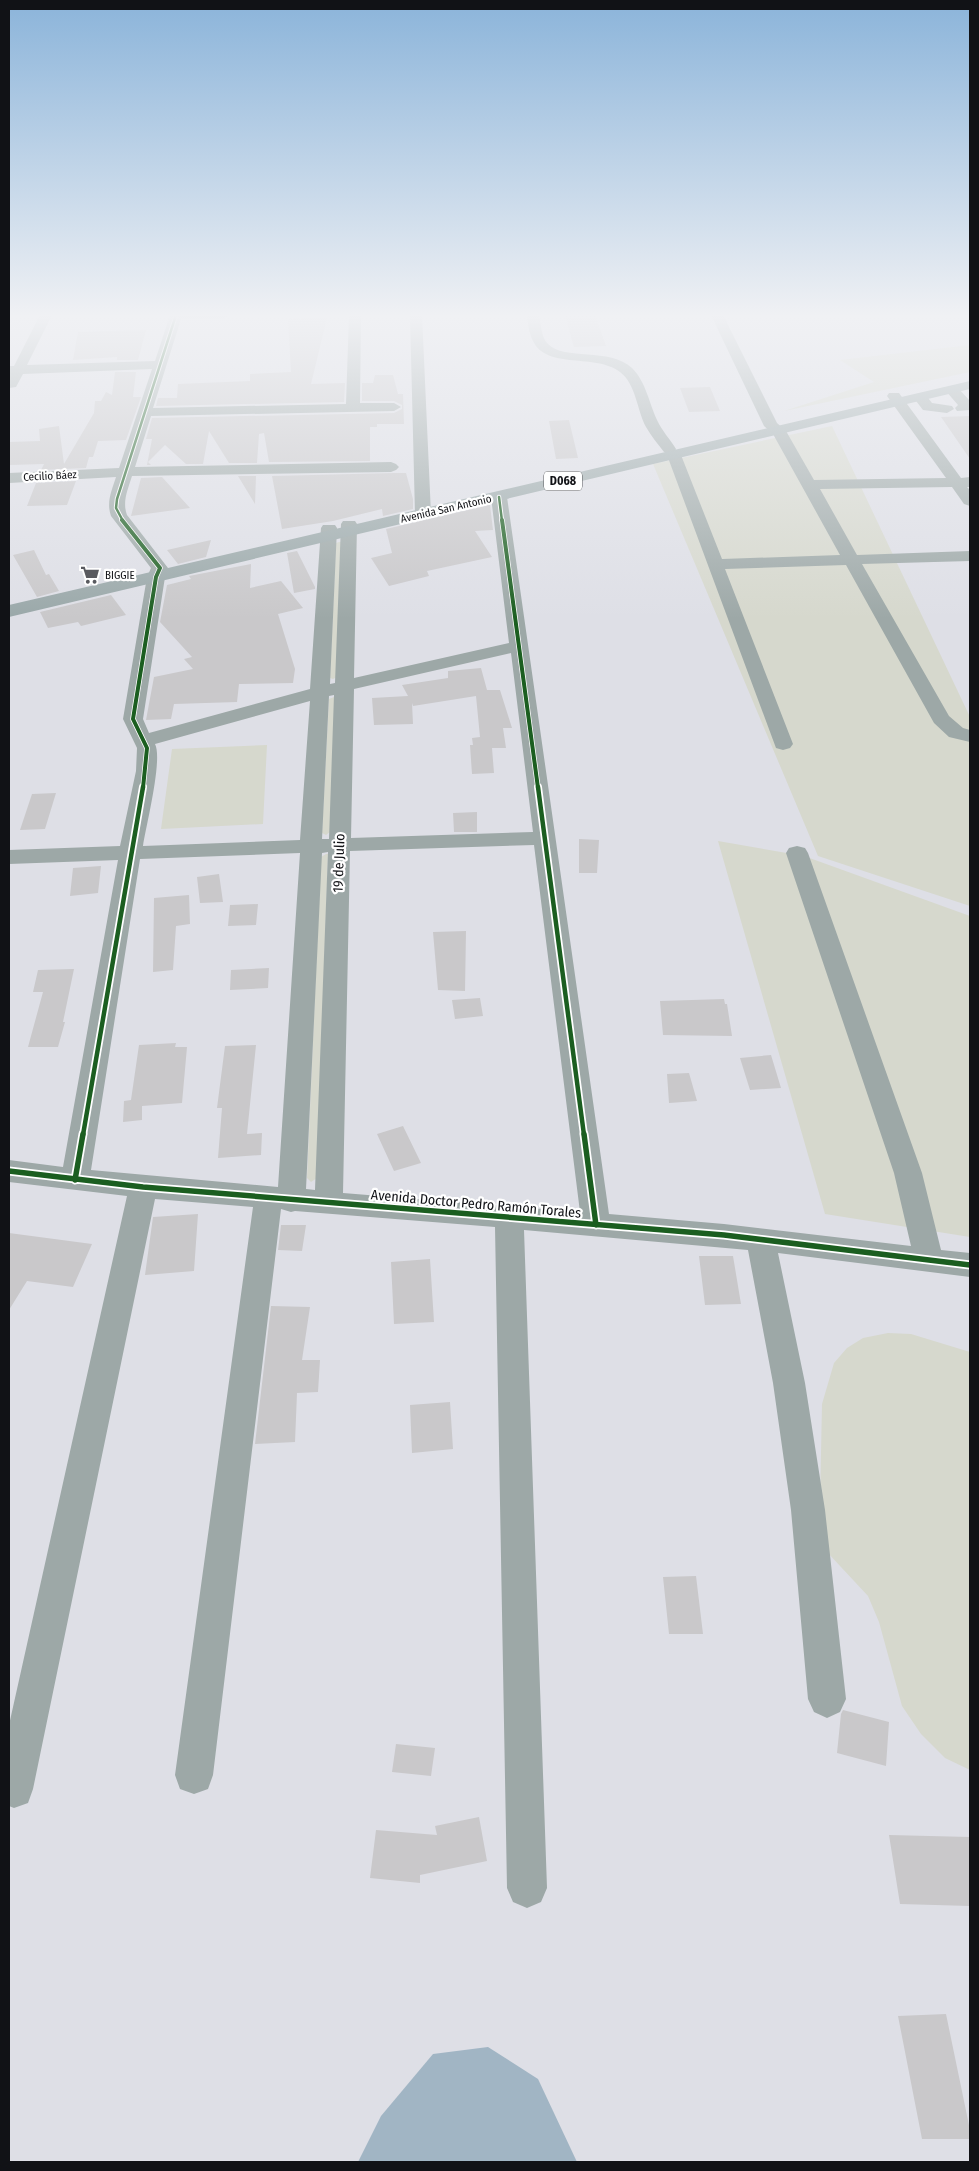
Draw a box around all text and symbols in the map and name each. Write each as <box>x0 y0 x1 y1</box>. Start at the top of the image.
street label: Cecilio Báez <box>23 468 78 484</box>
road number: D068 <box>544 472 582 491</box>
street label: Avenida San Antonio <box>399 492 493 526</box>
supermarket icon: BIGGIE <box>79 564 101 586</box>
place label: BIGGIE <box>105 569 135 582</box>
street label: 19 de Julio <box>329 833 349 893</box>
street label: Avenida Doctor Pedro Ramón Torales <box>370 1186 582 1222</box>

